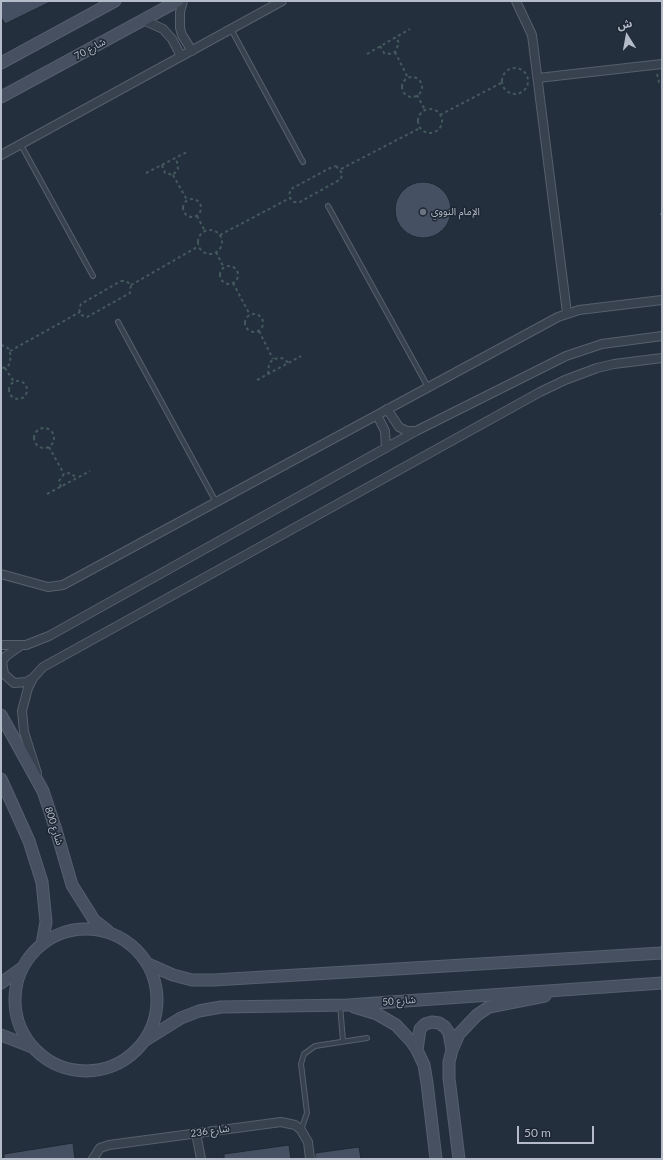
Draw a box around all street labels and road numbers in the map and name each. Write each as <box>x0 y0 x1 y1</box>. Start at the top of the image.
street label: شارع 70 <box>72 36 108 62</box>
street label: شارع 800 <box>42 805 66 847</box>
street label: شارع 50 <box>382 994 416 1008</box>
street label: شارع 236 <box>190 1122 230 1140</box>

